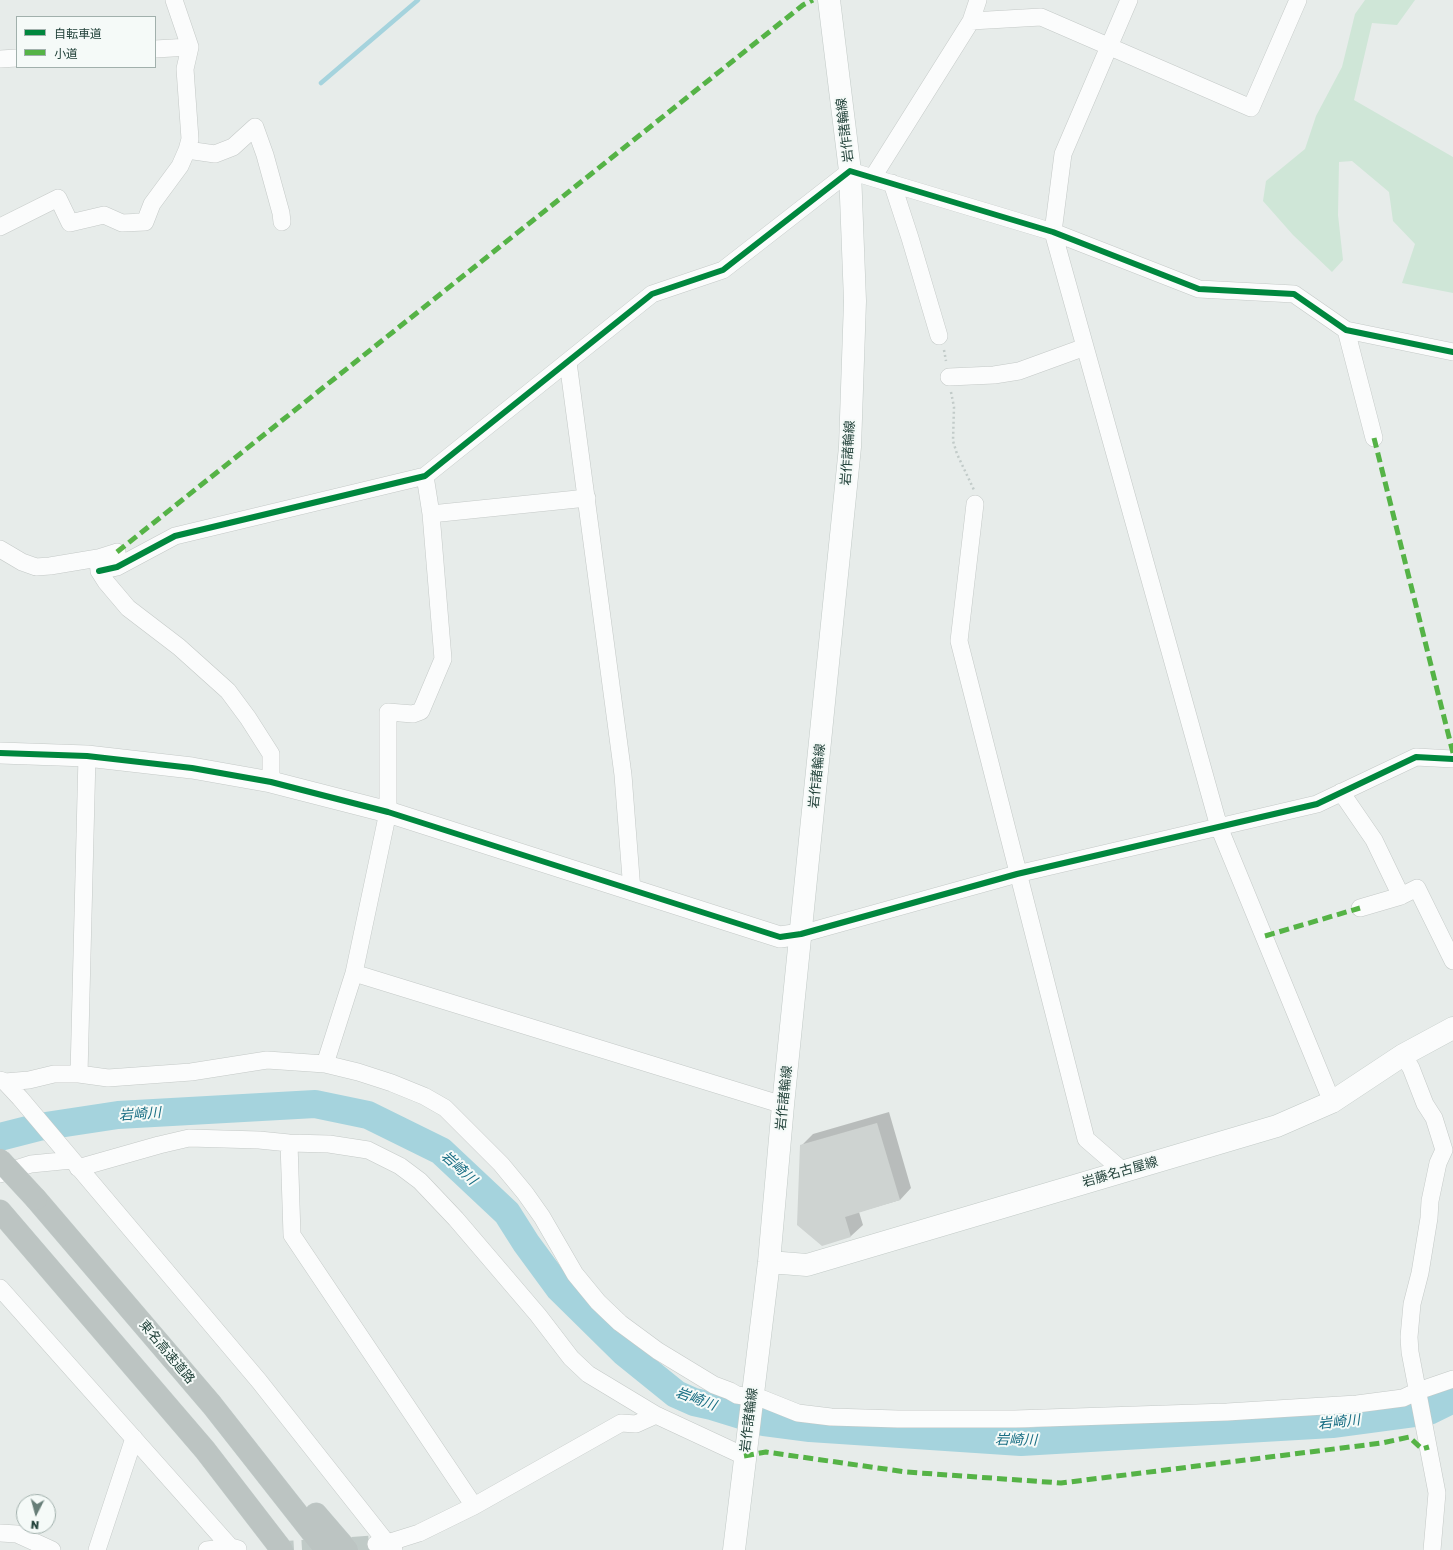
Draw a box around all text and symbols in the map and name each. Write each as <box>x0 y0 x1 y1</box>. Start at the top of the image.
legend <box>16 16 156 68</box>
text: 自転車道 <box>54 26 102 41</box>
text: 小道 <box>54 46 78 61</box>
street label: 岩作諸輪線 <box>833 97 857 163</box>
street label: 岩作諸輪線 <box>838 420 858 486</box>
street label: 岩作諸輪線 <box>806 743 828 809</box>
street label: 岩作諸輪線 <box>773 1065 795 1131</box>
water label: 岩崎川 <box>118 1104 162 1124</box>
water label: 岩崎川 <box>438 1148 480 1188</box>
street label: 岩藤名古屋線 <box>1080 1154 1160 1190</box>
street label: 東名高速道路 <box>136 1317 198 1387</box>
water label: 岩崎川 <box>673 1384 719 1414</box>
street label: 岩作諸輪線 <box>737 1387 761 1453</box>
water label: 岩崎川 <box>1317 1411 1361 1433</box>
water label: 岩崎川 <box>995 1431 1037 1449</box>
north arrow <box>16 1494 56 1534</box>
text: N <box>30 1519 40 1532</box>

